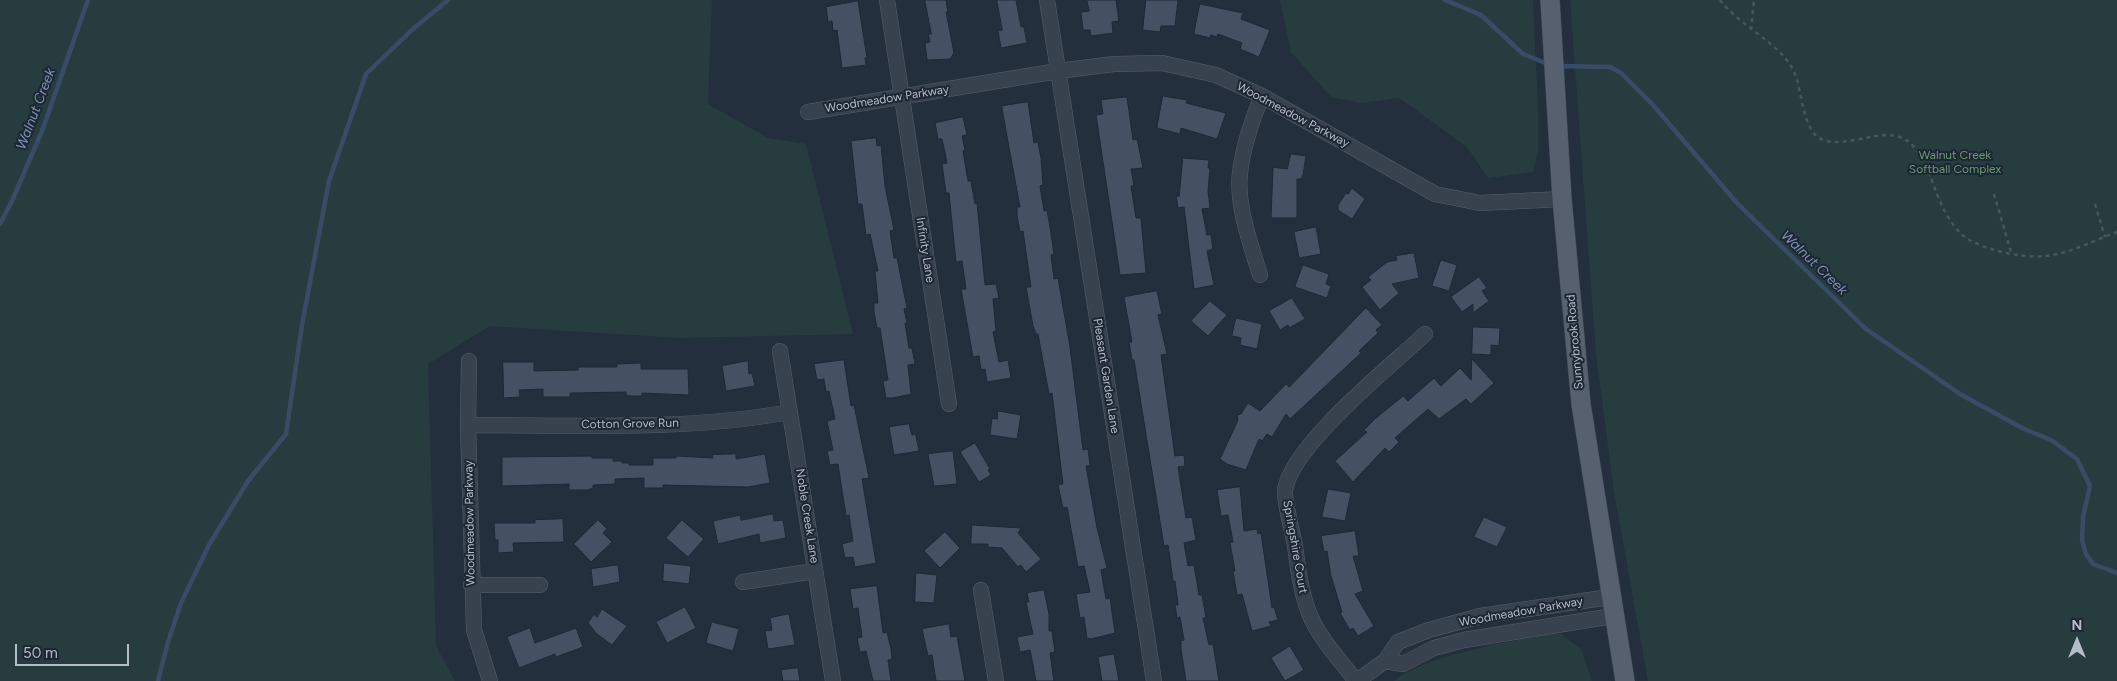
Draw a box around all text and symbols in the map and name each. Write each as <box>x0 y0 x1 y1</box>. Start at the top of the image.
water label: Walnut Creek <box>13 66 59 152</box>
street label: Woodmeadow Parkway <box>1234 79 1352 151</box>
street label: Woodmeadow Parkway <box>824 82 950 116</box>
park label: Walnut Creek Softball Complex <box>1909 148 2001 176</box>
street label: Infinity Lane <box>913 216 937 284</box>
water label: Walnut Creek <box>1777 227 1851 299</box>
street label: Sunnybrook Road <box>1564 294 1586 390</box>
street label: Pleasant Garden Lane <box>1090 317 1122 435</box>
street label: Cotton Grove Run <box>581 416 679 432</box>
street label: Woodmeadow Parkway <box>462 460 478 586</box>
street label: Noble Creek Lane <box>792 468 822 564</box>
street label: Springshire Court <box>1280 499 1310 595</box>
street label: Woodmeadow Parkway <box>1458 594 1584 630</box>
north arrow <box>2052 616 2102 666</box>
text: N <box>2072 617 2082 634</box>
scale bar <box>18 634 131 666</box>
text: 50 m <box>23 644 58 662</box>

